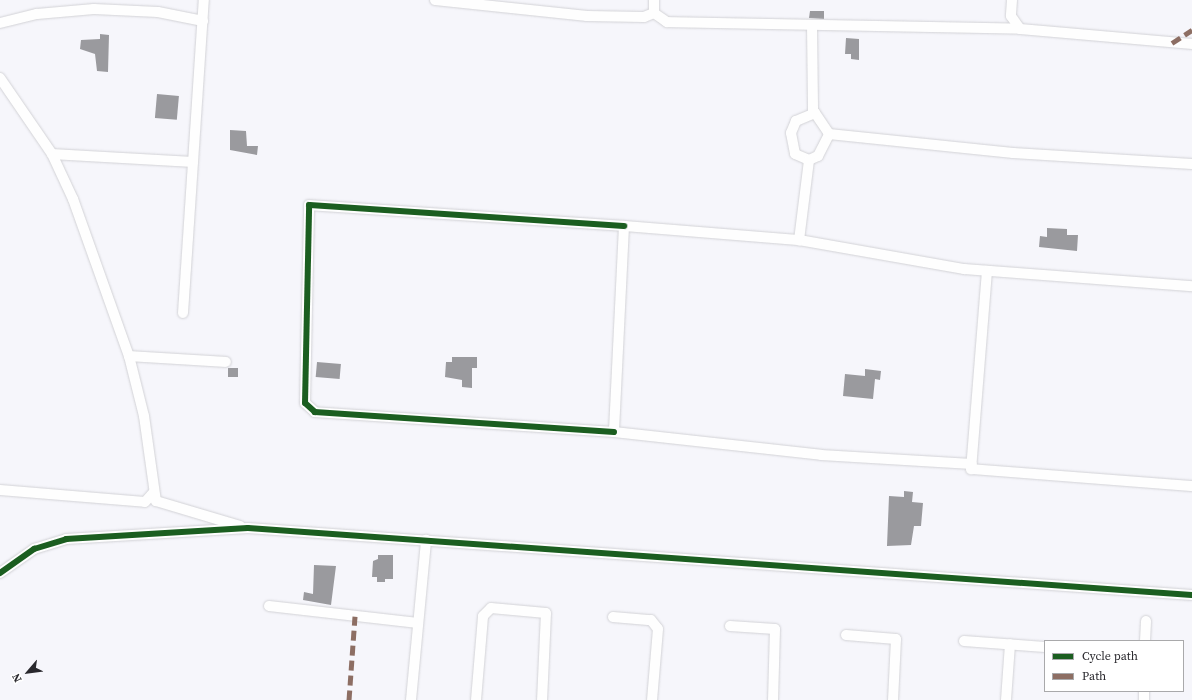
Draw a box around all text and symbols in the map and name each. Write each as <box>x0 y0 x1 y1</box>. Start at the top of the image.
legend <box>1044 640 1184 692</box>
text: Cycle path <box>1082 648 1138 664</box>
north arrow <box>8 652 48 692</box>
text: Path <box>1082 668 1106 684</box>
text: N <box>8 671 25 685</box>

